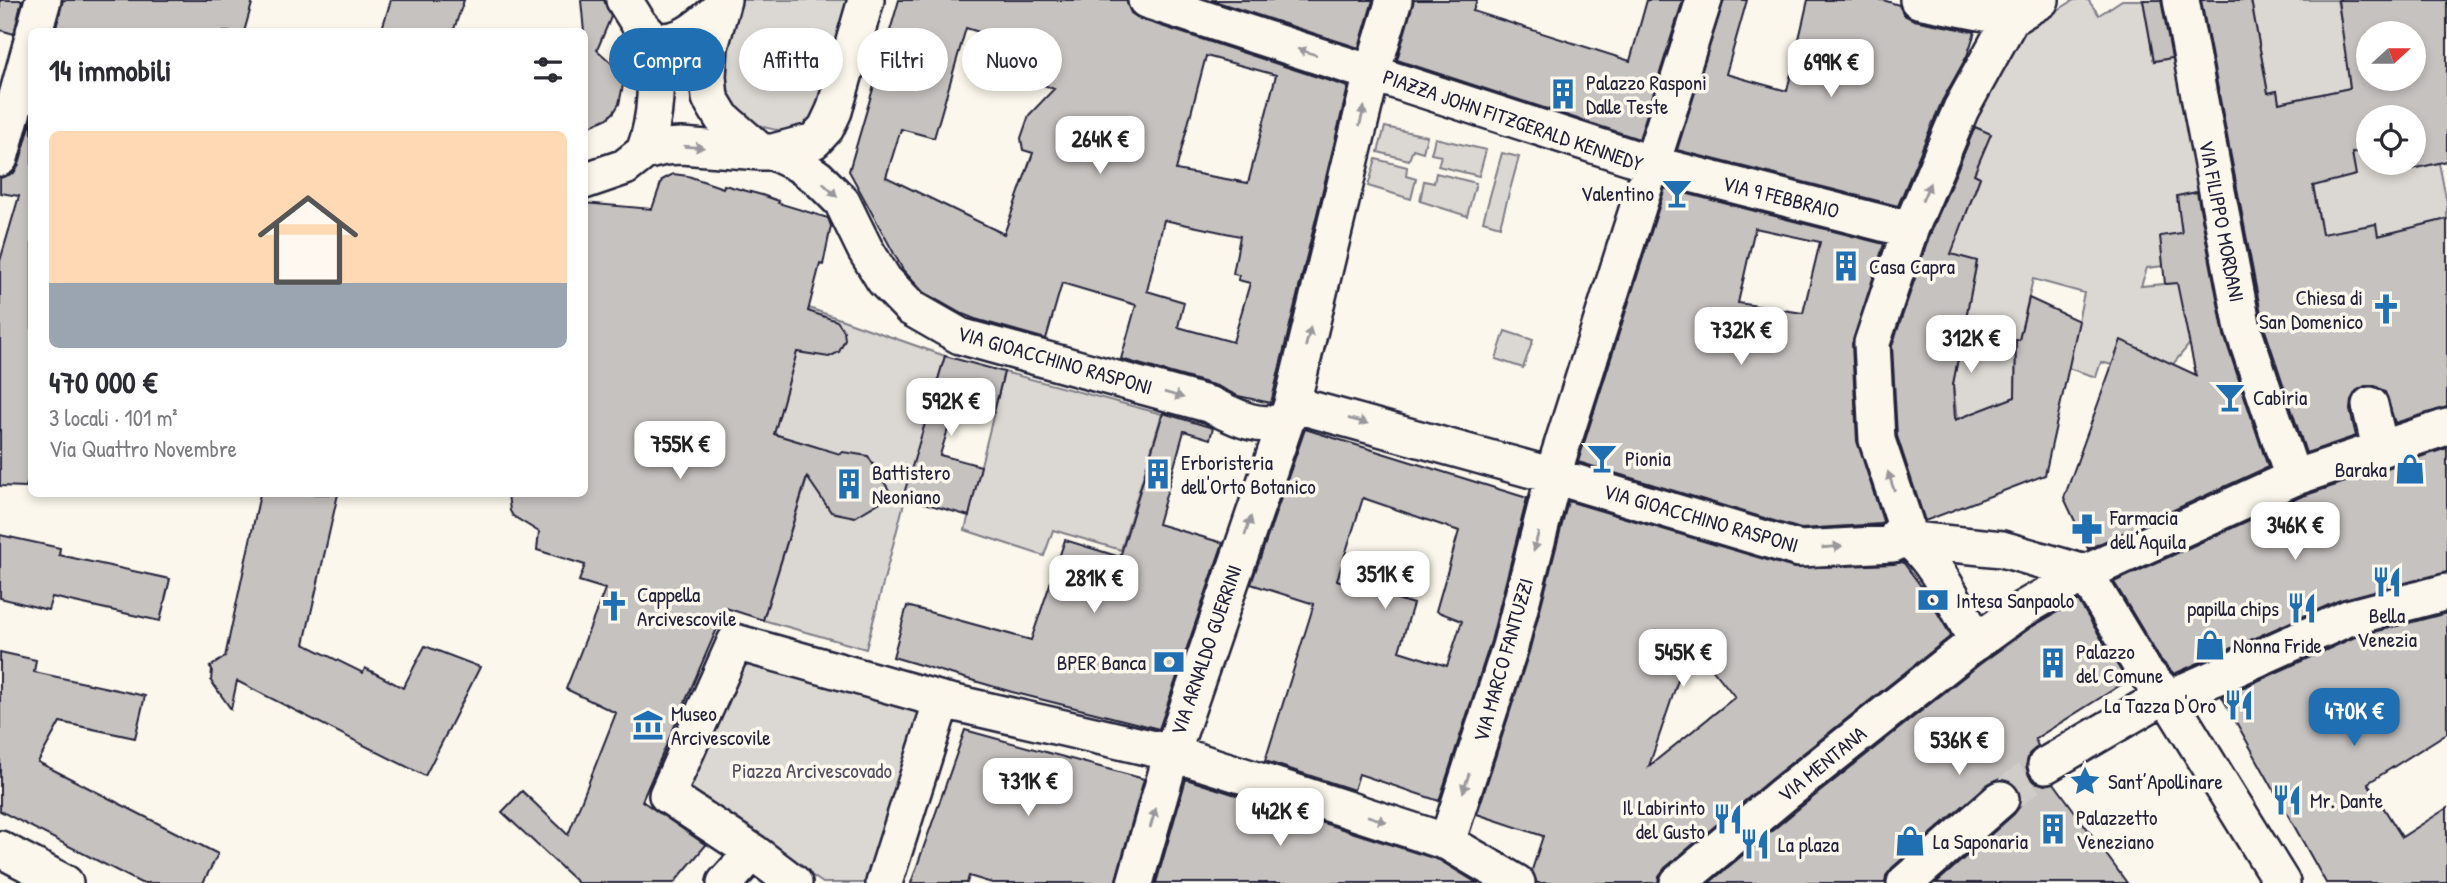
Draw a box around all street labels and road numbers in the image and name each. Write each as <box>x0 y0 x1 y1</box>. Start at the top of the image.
street label: PIAZZA JOHN FITZGERALD KENNEDY <box>1379 62 1648 178</box>
street label: VIA FILIPPO MORDANI <box>2192 138 2252 304</box>
street label: VIA 9 FEBBRAIO <box>1720 169 1842 225</box>
street label: VIA GIOACCHINO RASPONI <box>954 318 1156 402</box>
street label: VIA GIOACCHINO RASPONI <box>1600 476 1802 560</box>
street label: VIA ARNALDO GUERRINI <box>1163 561 1249 739</box>
street label: VIA MARCO FANTUZZI <box>1466 575 1540 745</box>
street label: VIA MENTANA <box>1772 719 1872 809</box>

